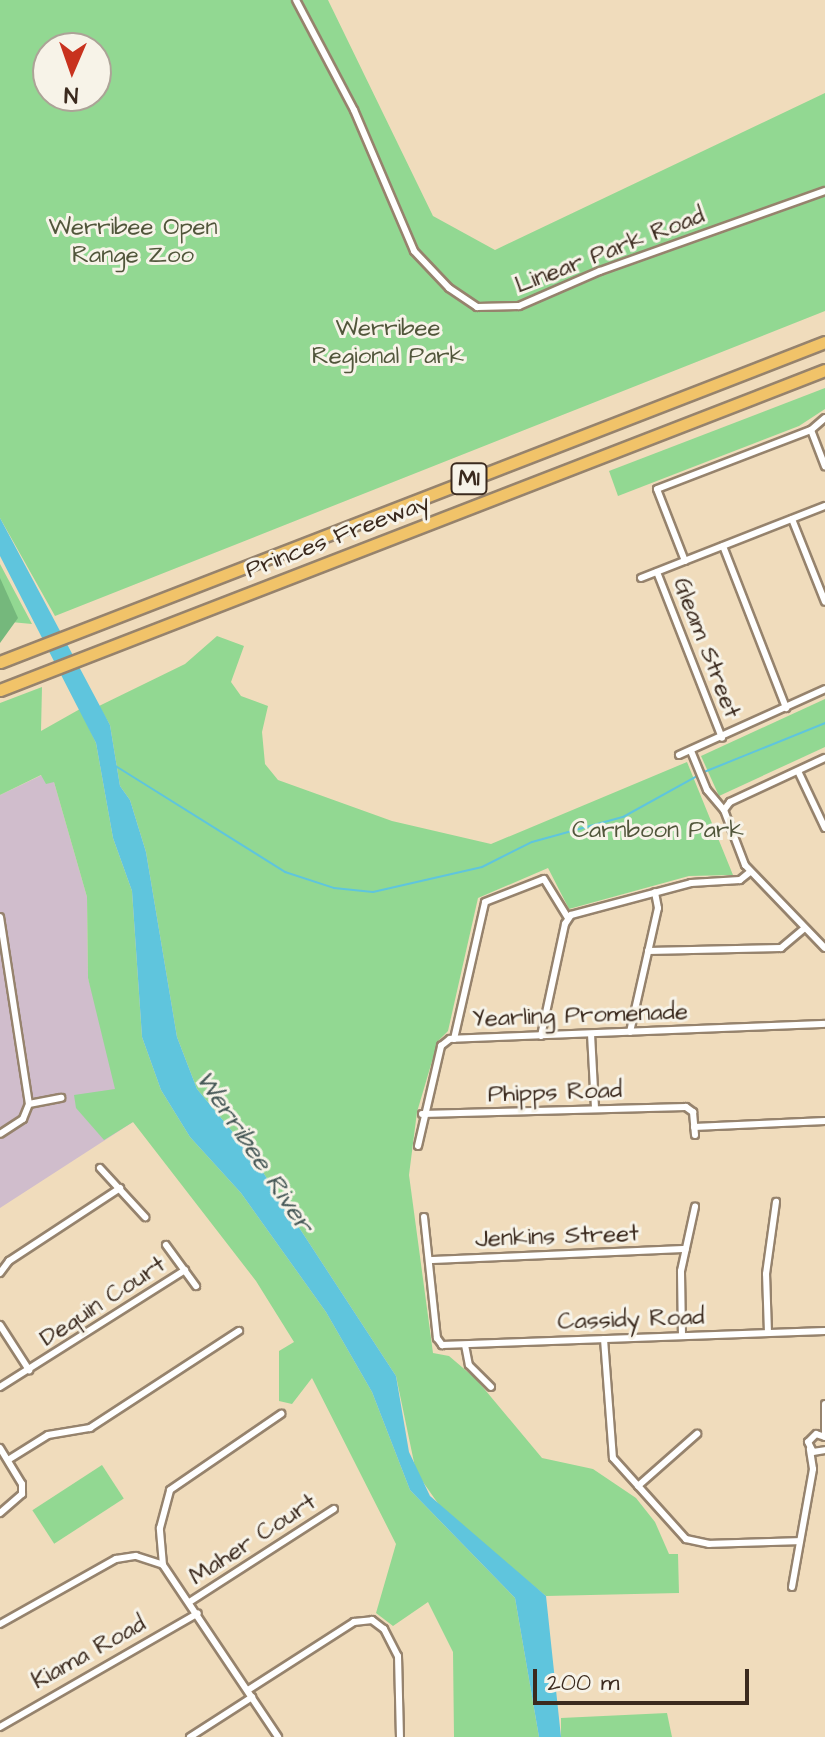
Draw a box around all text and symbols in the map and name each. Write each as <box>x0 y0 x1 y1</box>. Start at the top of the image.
north arrow <box>32 32 112 112</box>
text: N <box>64 79 79 110</box>
street label: Linear Park Road <box>511 202 709 300</box>
park label: Werribee Open Range Zoo <box>48 214 218 270</box>
park label: Werribee Regional Park <box>312 315 464 371</box>
road number: M1 <box>449 461 489 497</box>
street label: Princes Freeway <box>242 489 434 585</box>
street label: Gleam Street <box>666 574 746 722</box>
park label: Carnboon Park <box>572 817 744 845</box>
street label: Yearling Promenade <box>472 998 688 1034</box>
water label: Werribee River <box>188 1065 320 1239</box>
street label: Phipps Road <box>487 1076 623 1110</box>
street label: Jenkins Street <box>475 1220 639 1254</box>
street label: Dequin Court <box>35 1251 171 1353</box>
street label: Cassidy Road <box>557 1303 705 1337</box>
street label: Maher Court <box>184 1488 322 1592</box>
street label: Kiama Road <box>27 1610 151 1696</box>
scale bar <box>537 1653 753 1703</box>
text: 200 m <box>547 1666 619 1700</box>

